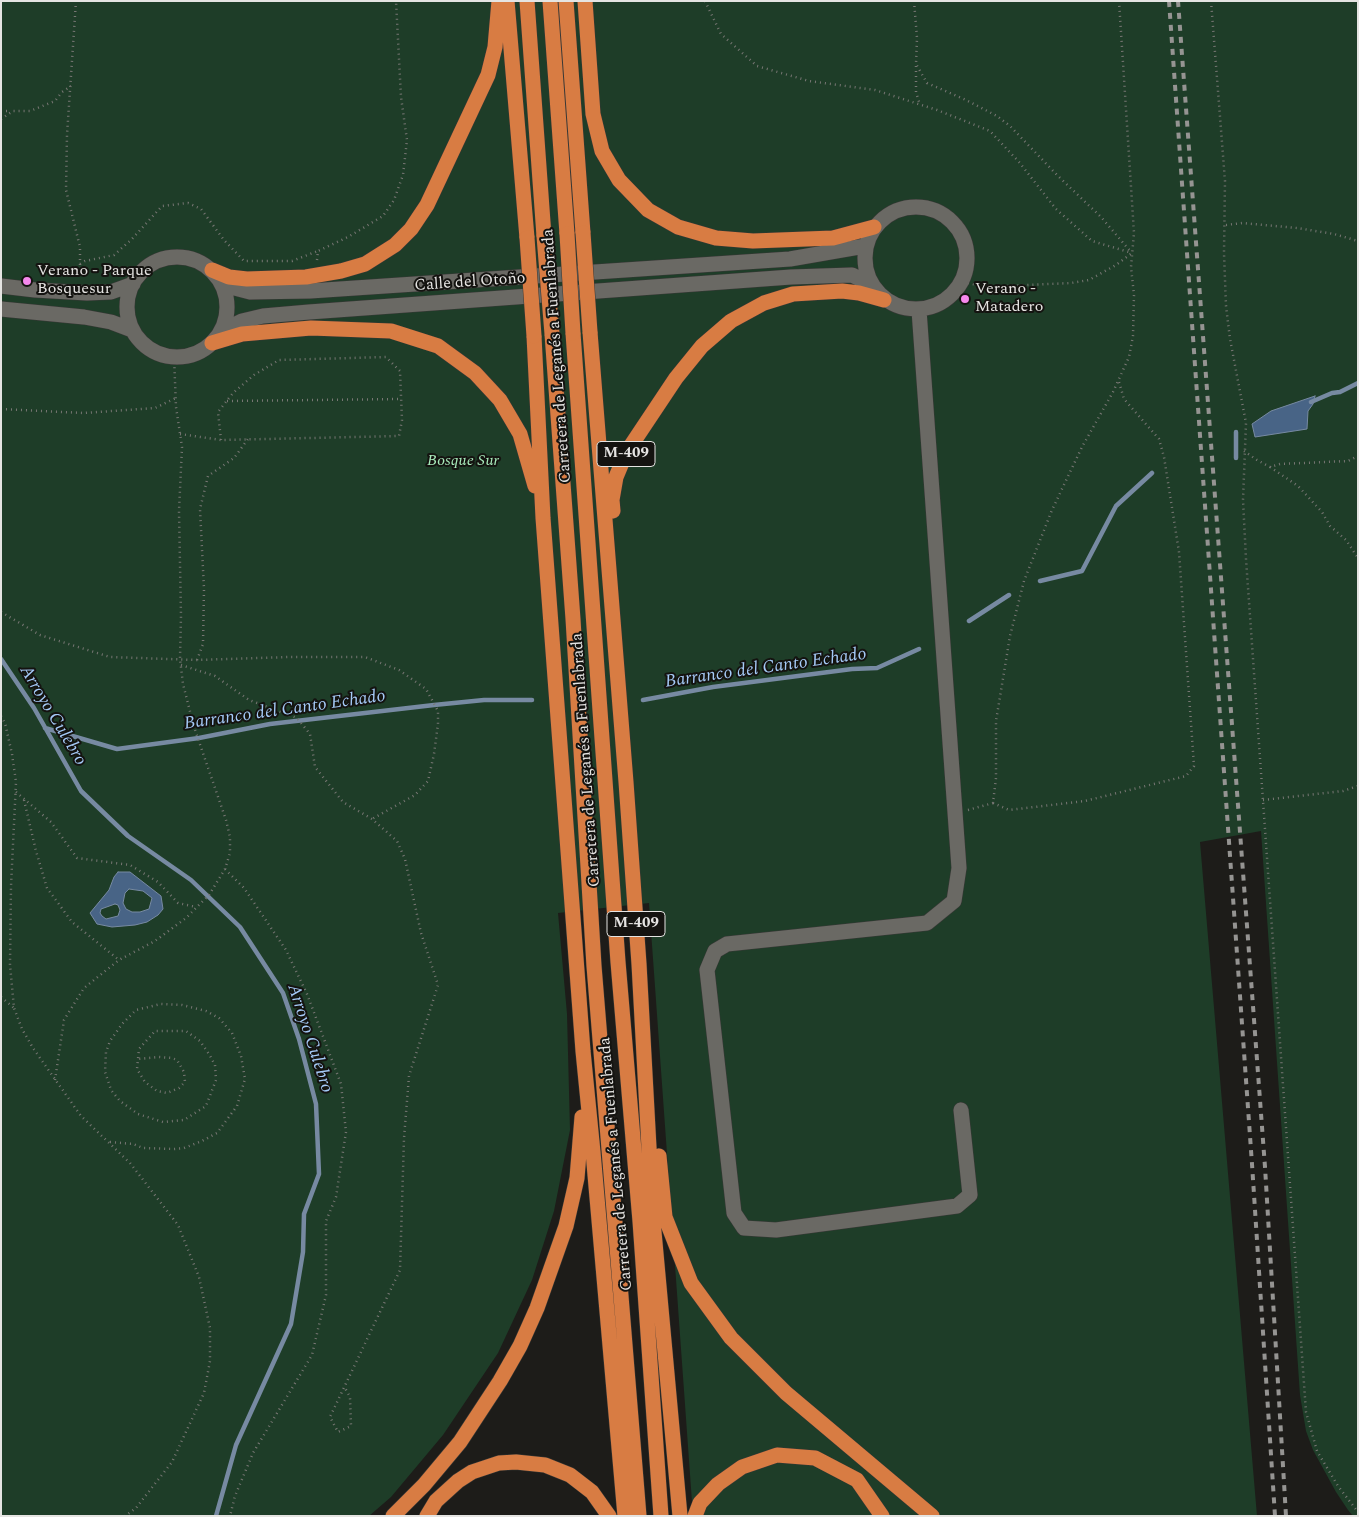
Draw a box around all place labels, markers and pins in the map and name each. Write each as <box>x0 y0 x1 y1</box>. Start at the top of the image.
place label: Verano - Parque Bosquesur <box>37 262 152 300</box>
marker: Verano - Parque Bosquesur <box>21 275 33 287</box>
place label: Verano - Matadero <box>975 280 1043 318</box>
marker: Verano - Matadero <box>959 293 971 305</box>

